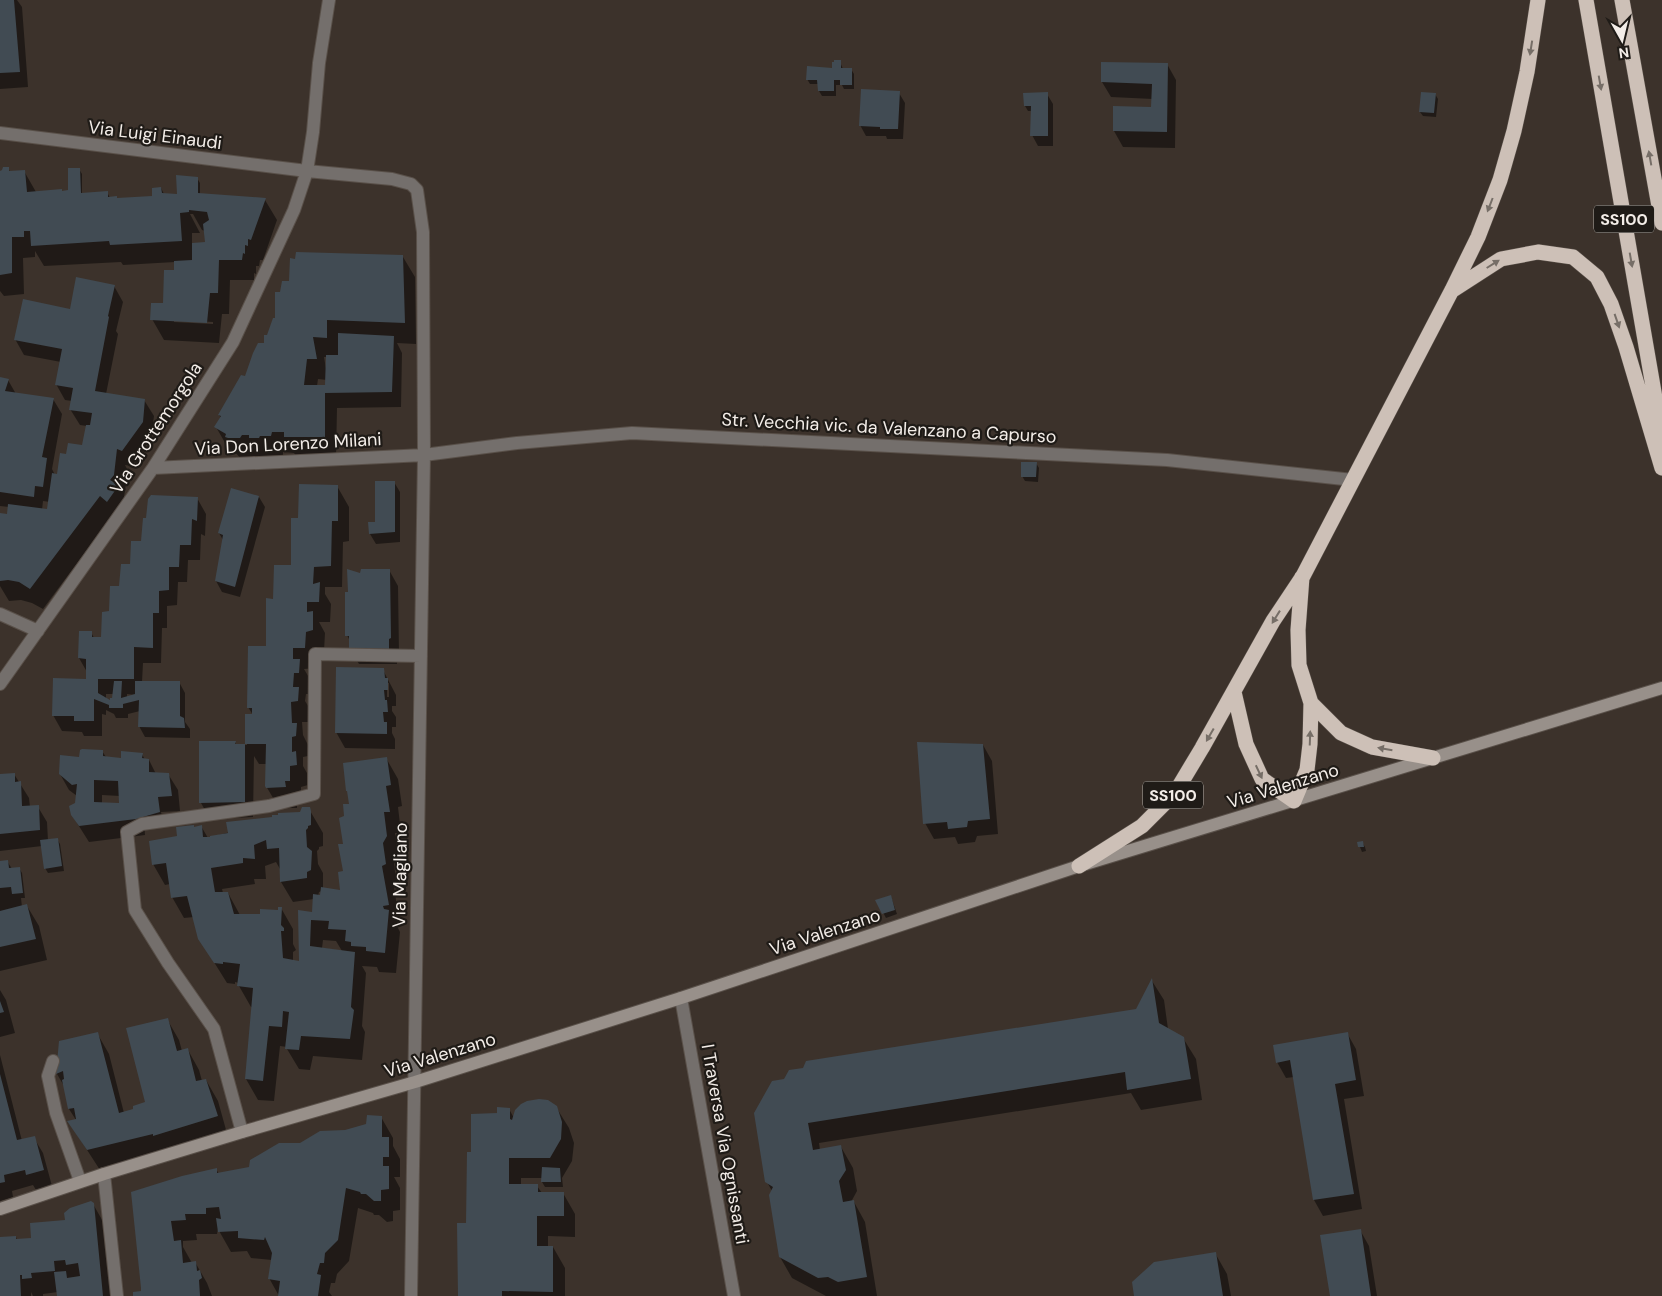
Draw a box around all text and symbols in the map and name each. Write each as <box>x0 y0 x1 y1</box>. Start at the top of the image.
north arrow <box>1597 15 1647 65</box>
one-way arrow <box>1527 41 1535 57</box>
text: N <box>1617 43 1630 62</box>
one-way arrow <box>1597 75 1605 91</box>
street label: Via Luigi Einaudi <box>87 115 223 155</box>
one-way arrow <box>1646 150 1654 166</box>
one-way arrow <box>1486 198 1494 212</box>
road number: SS100 <box>1594 205 1654 232</box>
one-way arrow <box>1628 252 1636 268</box>
one-way arrow <box>1487 260 1500 269</box>
one-way arrow <box>1614 314 1621 329</box>
street label: Via Grottemorgola <box>104 357 208 499</box>
street label: Str. Vecchia vic. da Valenzano a Capurso <box>721 407 1057 449</box>
street label: Via Don Lorenzo Milani <box>194 427 382 461</box>
one-way arrow <box>1271 610 1281 623</box>
one-way arrow <box>1206 727 1214 742</box>
one-way arrow <box>1306 730 1314 746</box>
one-way arrow <box>1377 745 1393 753</box>
street label: Via Valenzano <box>1224 758 1342 814</box>
one-way arrow <box>1255 765 1263 779</box>
road number: SS100 <box>1143 782 1203 808</box>
street label: Via Magliano <box>387 822 413 928</box>
street label: Via Valenzano <box>766 903 884 961</box>
street label: Via Valenzano <box>381 1027 499 1083</box>
street label: I Traversa Via Ognissanti <box>696 1042 754 1246</box>

